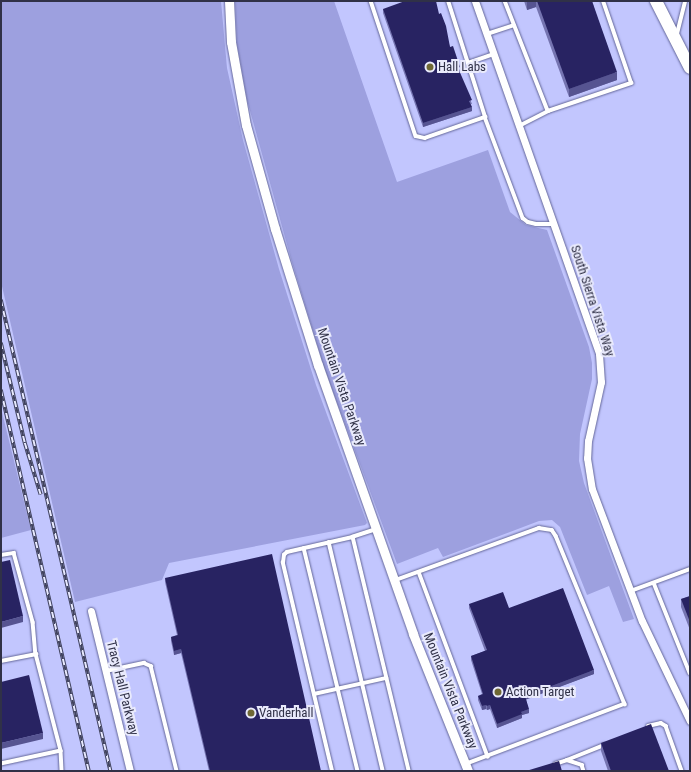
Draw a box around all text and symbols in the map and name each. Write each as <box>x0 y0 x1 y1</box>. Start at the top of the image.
place label: Hall Labs <box>438 59 486 75</box>
marker: Hall Labs <box>425 62 435 72</box>
street label: South Sierra Vista Way <box>567 243 617 359</box>
street label: Mountain Vista Parkway <box>313 326 369 448</box>
street label: Mountain Vista Parkway <box>420 631 480 751</box>
street label: Tracy Hall Parkway <box>103 639 141 737</box>
place label: Action Target <box>506 684 575 700</box>
marker: Action Target <box>493 687 503 697</box>
place label: Vanderhall <box>259 705 313 721</box>
marker: Vanderhall <box>246 708 256 718</box>

